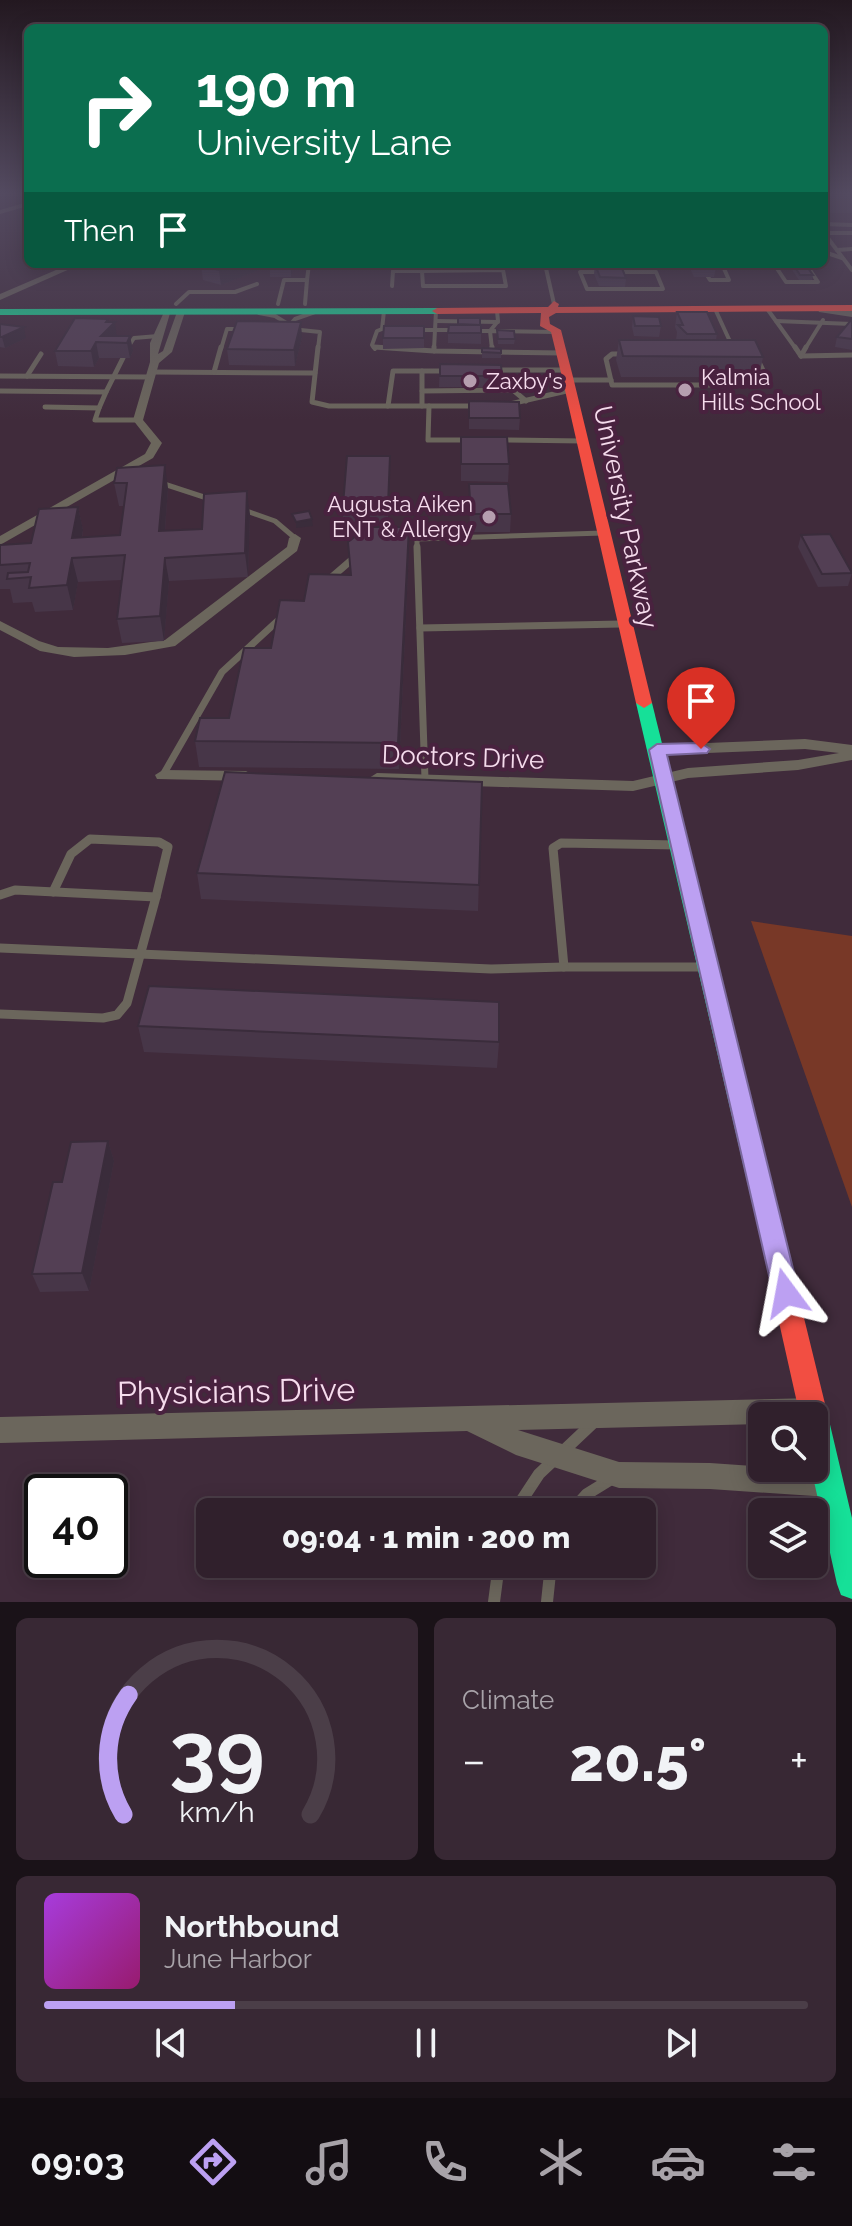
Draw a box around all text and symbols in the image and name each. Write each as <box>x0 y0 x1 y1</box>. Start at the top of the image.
text: 190 m <box>196 54 357 120</box>
icon: right <box>64 56 168 160</box>
text: University Lane <box>196 121 452 163</box>
icon: arrive <box>151 208 195 252</box>
text: Then <box>64 213 135 248</box>
place label: Kalmia Hills School <box>701 364 821 415</box>
place label: Zaxby's <box>486 368 563 394</box>
marker: Zaxby's <box>461 372 479 390</box>
marker: Kalmia Hills School <box>676 381 694 399</box>
street label: University Parkway <box>588 403 664 631</box>
place label: Augusta Aiken ENT & Allergy <box>327 491 473 542</box>
marker: Augusta Aiken ENT & Allergy <box>480 508 498 526</box>
pin <box>667 667 735 749</box>
icon: arrive <box>679 679 723 723</box>
street label: Doctors Drive <box>381 739 545 775</box>
position arrow <box>744 1251 828 1335</box>
street label: Physicians Drive <box>117 1370 355 1412</box>
map controls <box>748 1402 828 1578</box>
button: search <box>748 1402 828 1482</box>
speed limit sign: 40 <box>24 1474 128 1578</box>
button: layers <box>748 1498 828 1578</box>
text: 09:04 · 1 min · 200 m <box>282 1520 570 1555</box>
text: Climate <box>462 1685 554 1715</box>
text: 39 <box>169 1703 265 1800</box>
text: 20.5° <box>569 1725 706 1795</box>
text: − <box>462 1735 486 1786</box>
text: + <box>790 1735 808 1786</box>
text: km/h <box>179 1795 255 1829</box>
text: Northbound <box>164 1909 339 1944</box>
text: June Harbor <box>164 1944 312 1974</box>
icon: previous <box>149 2021 193 2065</box>
icon: pause <box>404 2021 448 2065</box>
icon: next <box>659 2021 703 2065</box>
icon: directions <box>185 2134 241 2190</box>
icon: music <box>301 2134 357 2190</box>
icon: phone <box>417 2134 473 2190</box>
icon: climate <box>533 2134 589 2190</box>
icon: car <box>650 2134 706 2190</box>
icon: filters <box>766 2134 822 2190</box>
text: 09:03 <box>30 2141 125 2183</box>

